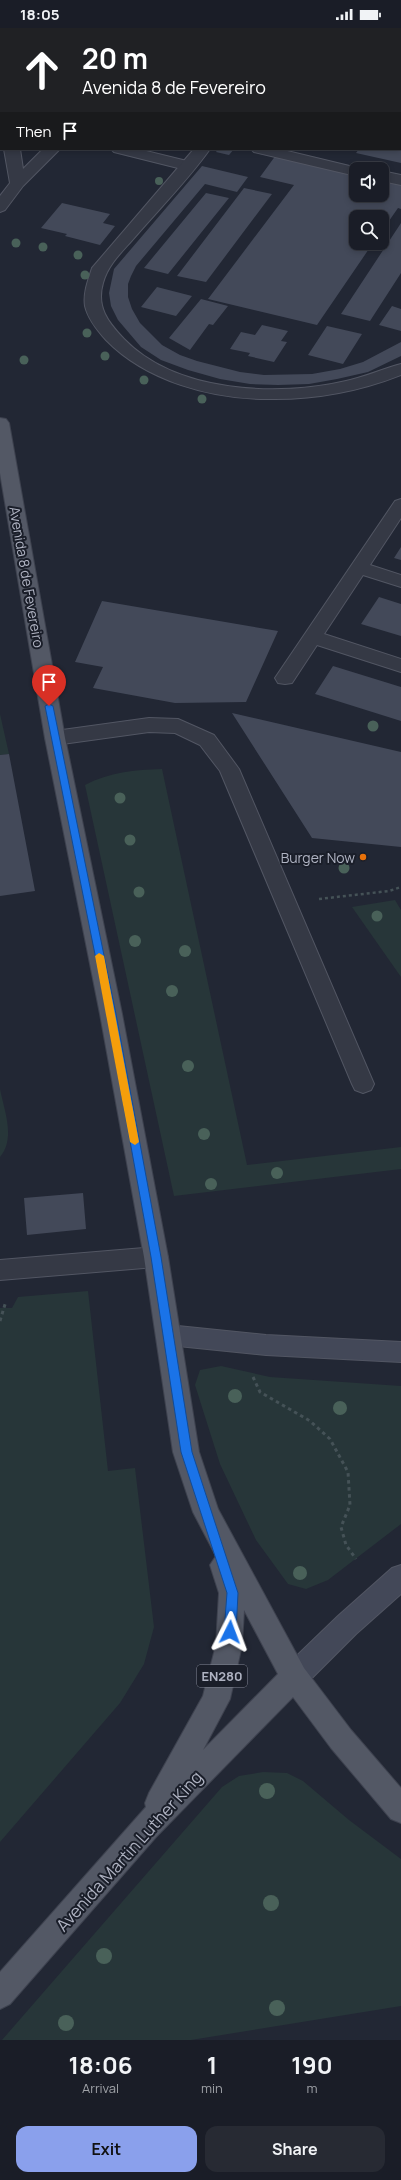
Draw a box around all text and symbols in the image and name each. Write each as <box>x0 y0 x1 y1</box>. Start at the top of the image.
text: 18:05 <box>20 4 60 25</box>
text: 20 m <box>82 39 148 77</box>
icon: ahead <box>16 44 68 96</box>
text: Avenida 8 de Fevereiro <box>82 75 266 99</box>
icon: arrive <box>59 120 81 142</box>
text: Then <box>16 121 51 142</box>
map controls <box>349 162 389 250</box>
button: sound <box>349 162 389 202</box>
button: search <box>349 210 389 250</box>
street label: Avenida 8 de Fevereiro <box>5 505 49 649</box>
pin <box>32 665 66 706</box>
icon: arrive <box>38 671 60 693</box>
place label: Burger Now <box>281 848 355 867</box>
marker: Burger Now <box>358 852 368 862</box>
position arrow <box>209 1611 251 1653</box>
road number: EN280 <box>197 1665 247 1687</box>
street label: Avenida Martin Luther King <box>51 1766 207 1936</box>
text: 18:06 <box>68 2048 133 2081</box>
text: 1 <box>207 2048 217 2081</box>
text: 190 <box>291 2048 333 2081</box>
text: Arrival <box>82 2079 119 2097</box>
text: min <box>201 2079 223 2097</box>
text: m <box>306 2079 317 2097</box>
button: Exit <box>16 2126 197 2172</box>
button: Share <box>205 2126 385 2172</box>

